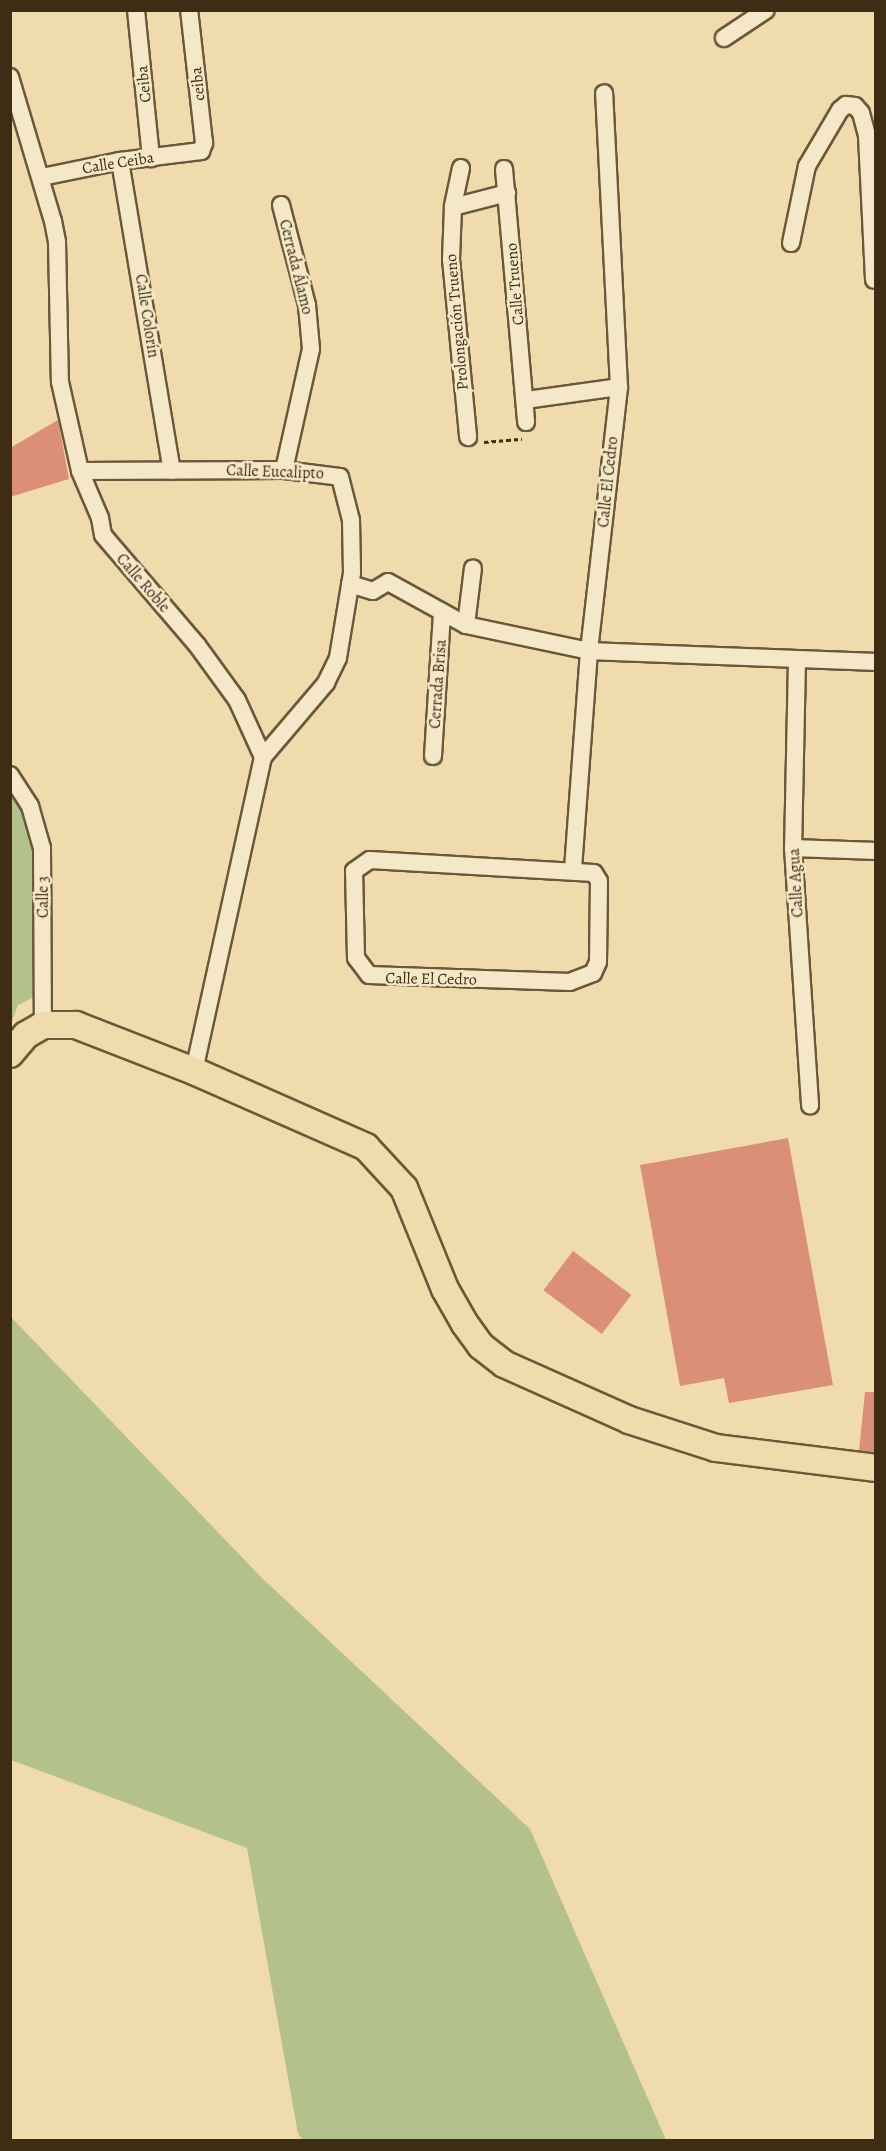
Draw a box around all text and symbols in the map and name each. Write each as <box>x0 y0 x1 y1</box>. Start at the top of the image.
street label: Ceiba <box>133 65 155 103</box>
street label: ceiba <box>187 66 209 102</box>
street label: Calle Ceiba <box>81 148 155 178</box>
street label: Cerrada Álamo <box>275 217 317 317</box>
street label: Calle Trueno <box>502 242 528 326</box>
street label: Prolongación Trueno <box>441 253 473 391</box>
street label: Calle Colorín <box>131 273 163 359</box>
street label: Calle El Cedro <box>594 435 622 529</box>
street label: Calle Eucalipto <box>226 461 324 483</box>
street label: Calle Roble <box>112 550 174 616</box>
street label: Cerrada Brisa <box>425 639 451 729</box>
street label: Calle Agua <box>785 848 807 918</box>
street label: Calle 3 <box>33 876 53 918</box>
street label: Calle El Cedro <box>385 969 477 989</box>

